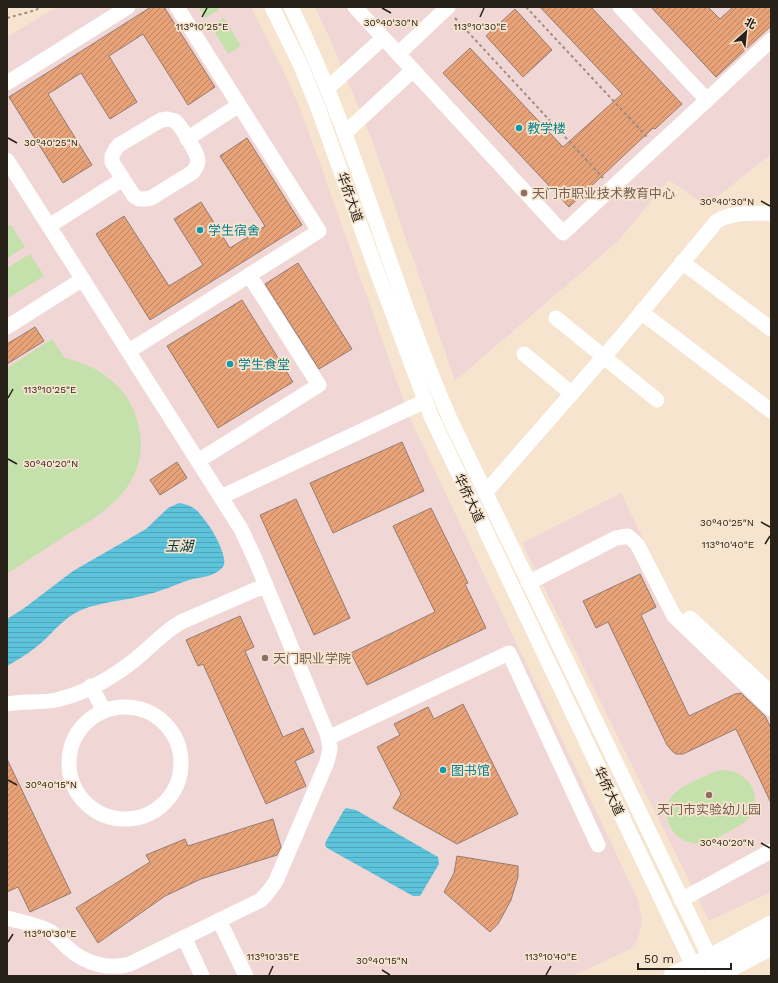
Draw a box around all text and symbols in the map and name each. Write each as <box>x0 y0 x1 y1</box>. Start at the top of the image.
north arrow <box>726 12 766 52</box>
text: 北 <box>742 15 758 32</box>
text: 30°40'30"N <box>364 17 418 28</box>
text: 113°10'25"E <box>176 21 228 32</box>
text: 113°10'30"E <box>453 21 507 32</box>
place label: 教学楼 <box>527 121 566 136</box>
marker: 教学楼 <box>514 123 524 133</box>
text: 30°40'25"N <box>24 137 78 148</box>
street label: 华侨大道 <box>334 170 366 224</box>
place label: 天门市职业技术教育中心 <box>532 186 675 201</box>
marker: 天门市职业技术教育中心 <box>519 188 529 198</box>
text: 30°40'30"N <box>700 196 754 207</box>
place label: 学生宿舍 <box>208 223 260 238</box>
marker: 学生宿舍 <box>195 225 205 235</box>
place label: 学生食堂 <box>238 357 290 372</box>
marker: 学生食堂 <box>225 359 235 369</box>
text: 113°10'25"E <box>24 384 76 395</box>
text: 30°40'20"N <box>24 458 78 469</box>
street label: 华侨大道 <box>451 471 487 525</box>
text: 30°40'25"N <box>700 517 754 528</box>
water label: 玉湖 <box>165 538 195 554</box>
text: 113°10'40"E <box>702 539 754 550</box>
place label: 天门职业学院 <box>273 651 351 666</box>
marker: 天门职业学院 <box>260 653 270 663</box>
place label: 图书馆 <box>451 763 490 778</box>
street label: 华侨大道 <box>591 764 627 818</box>
marker: 图书馆 <box>438 765 448 775</box>
text: 30°40'15"N <box>25 779 77 790</box>
marker: 天门市实验幼儿园 <box>704 790 714 800</box>
place label: 天门市实验幼儿园 <box>657 802 761 817</box>
text: 30°40'20"N <box>700 837 754 848</box>
text: 113°10'30"E <box>23 928 77 939</box>
scale bar <box>638 945 731 971</box>
text: 113°10'35"E <box>247 951 299 962</box>
text: 113°10'40"E <box>525 951 577 962</box>
text: 50 m <box>644 952 674 966</box>
text: 30°40'15"N <box>356 955 408 966</box>

